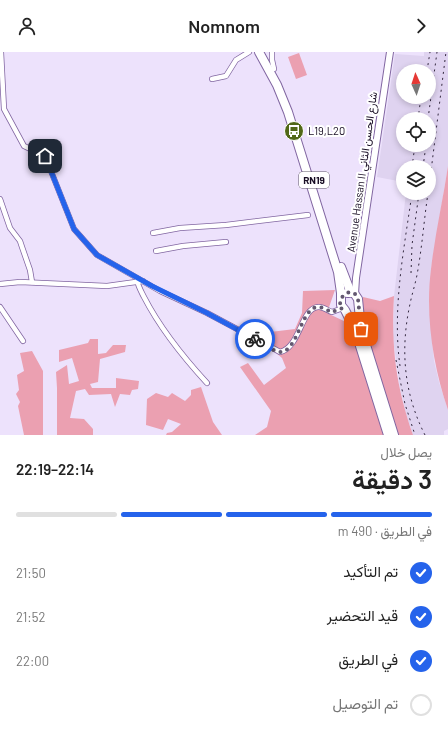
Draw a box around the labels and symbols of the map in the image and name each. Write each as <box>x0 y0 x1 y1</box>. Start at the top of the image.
north arrow <box>396 64 436 104</box>
street label: Avenue Hassan II شارع الحسن الثاني <box>344 90 383 254</box>
bus stop icon: L19,L20 <box>283 120 305 142</box>
place label: L19,L20 <box>308 124 345 137</box>
pin <box>28 139 62 173</box>
road number: RN19 <box>299 172 329 188</box>
pin <box>344 312 378 346</box>
courier <box>235 319 275 359</box>

